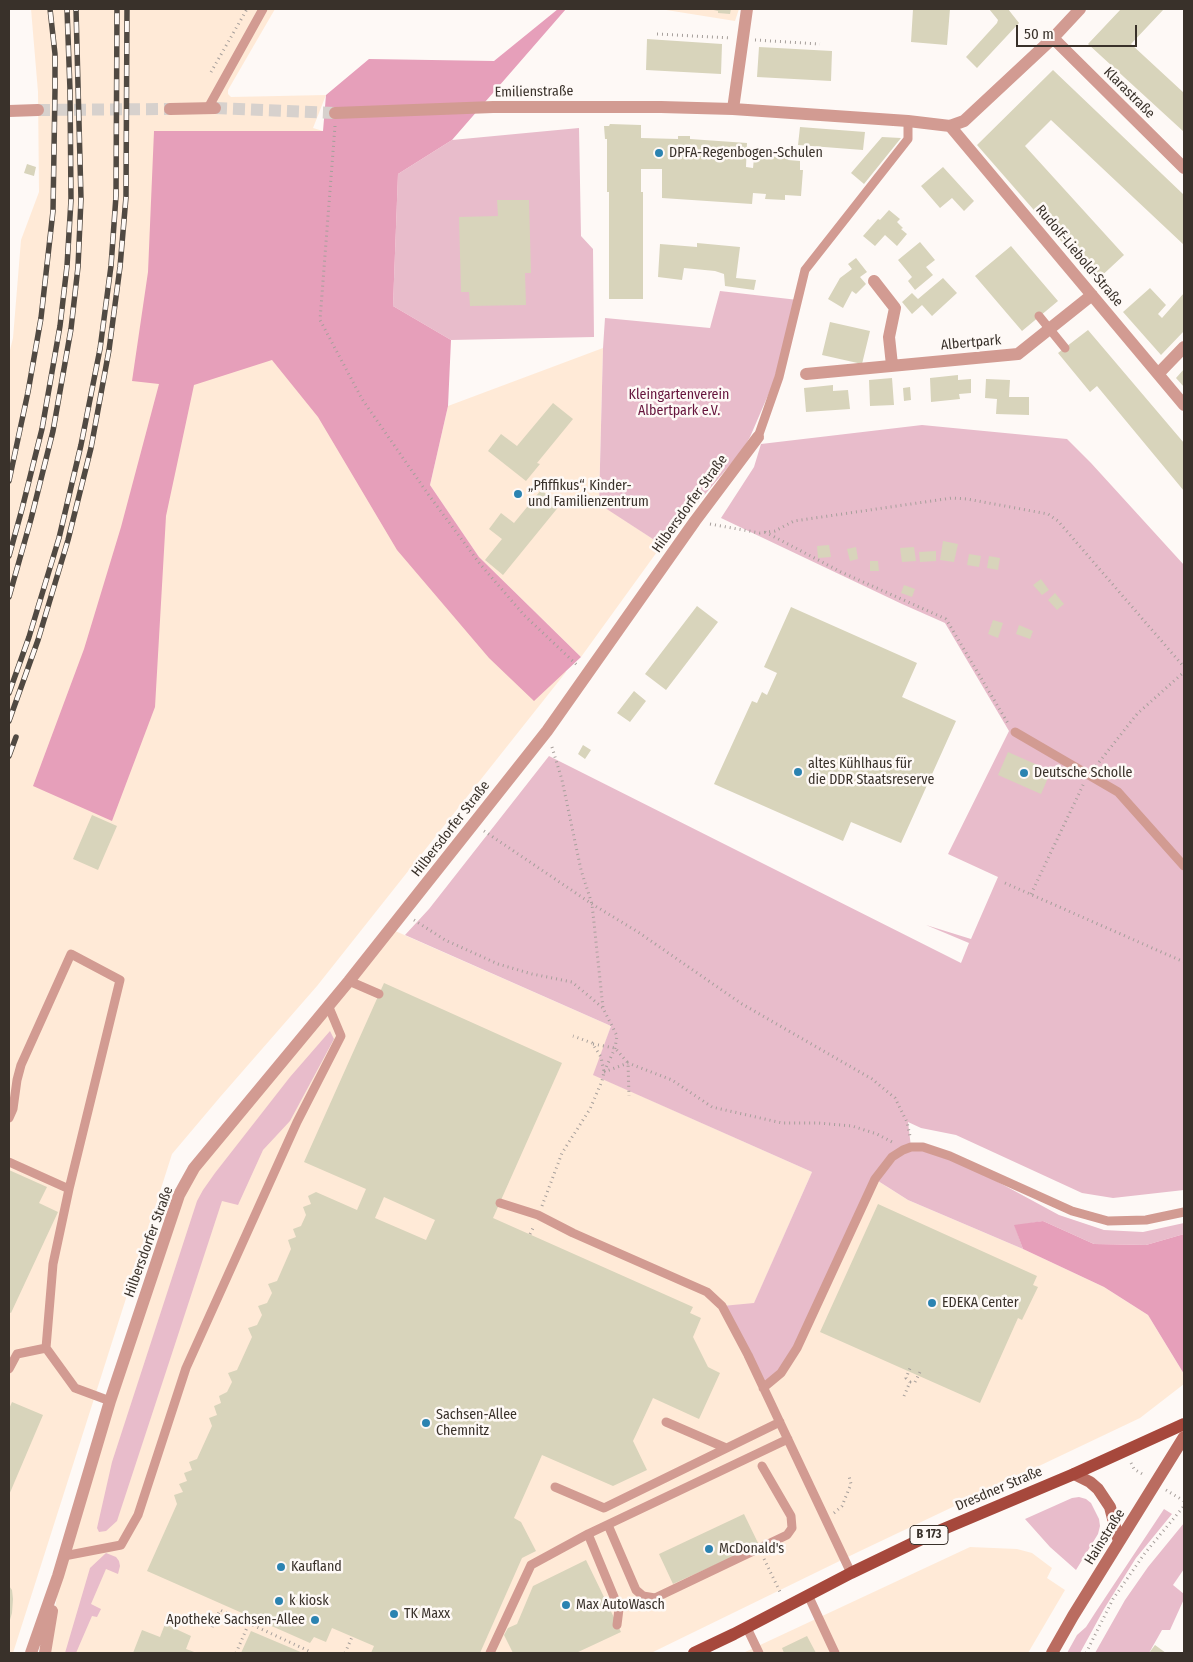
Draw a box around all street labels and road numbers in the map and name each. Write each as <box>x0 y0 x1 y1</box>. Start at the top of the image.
street label: Klarastraße <box>1100 64 1158 122</box>
street label: Emilienstraße <box>495 83 573 101</box>
street label: Rudolf-Liebold-Straße <box>1032 202 1126 310</box>
street label: Albertpark <box>940 332 1002 354</box>
street label: Hilbersdorfer Straße <box>649 452 731 556</box>
street label: Hilbersdorfer Straße <box>408 778 494 880</box>
street label: Hilbersdorfer Straße <box>121 1184 177 1300</box>
street label: Dresdner Straße <box>953 1463 1045 1515</box>
street label: Hainstraße <box>1081 1506 1129 1568</box>
road number: B 173 <box>910 1526 948 1544</box>

